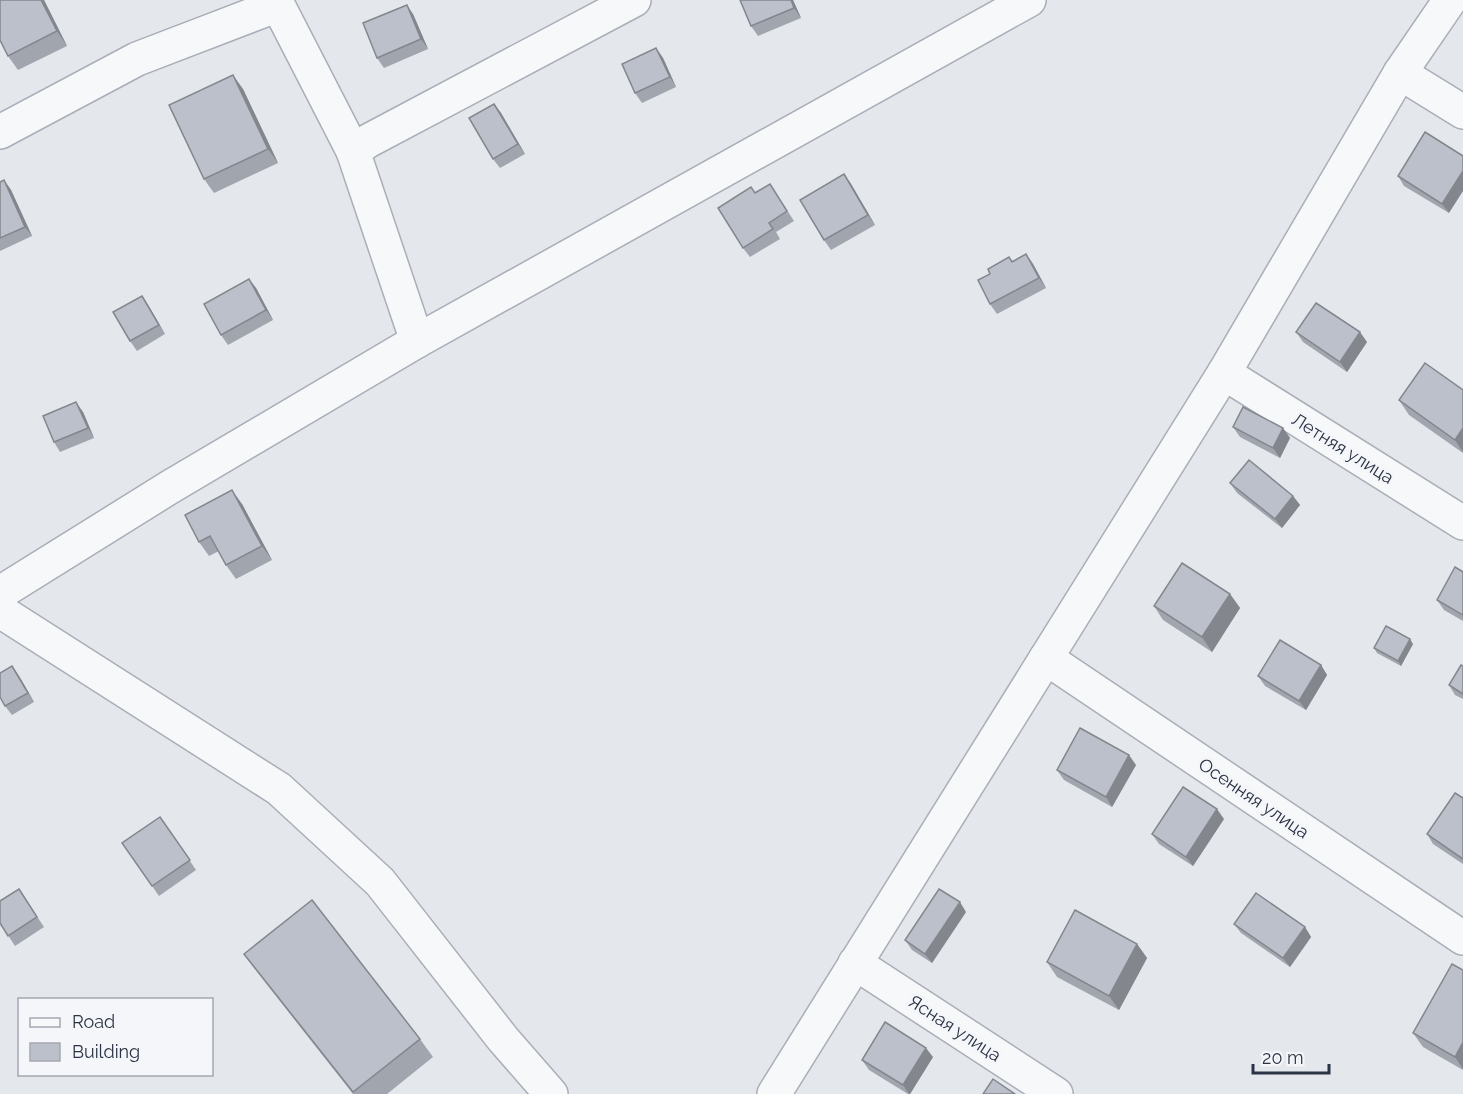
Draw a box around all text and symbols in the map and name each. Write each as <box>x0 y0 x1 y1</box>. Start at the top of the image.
street label: Летняя улица <box>1288 408 1398 488</box>
street label: Осенняя улица <box>1195 753 1313 843</box>
street label: Ясная улица <box>905 990 1005 1066</box>
legend <box>18 998 213 1076</box>
text: Road <box>72 1011 115 1032</box>
scale bar <box>1253 1037 1330 1075</box>
text: Building <box>72 1041 140 1062</box>
text: 20 m <box>1262 1047 1304 1068</box>

